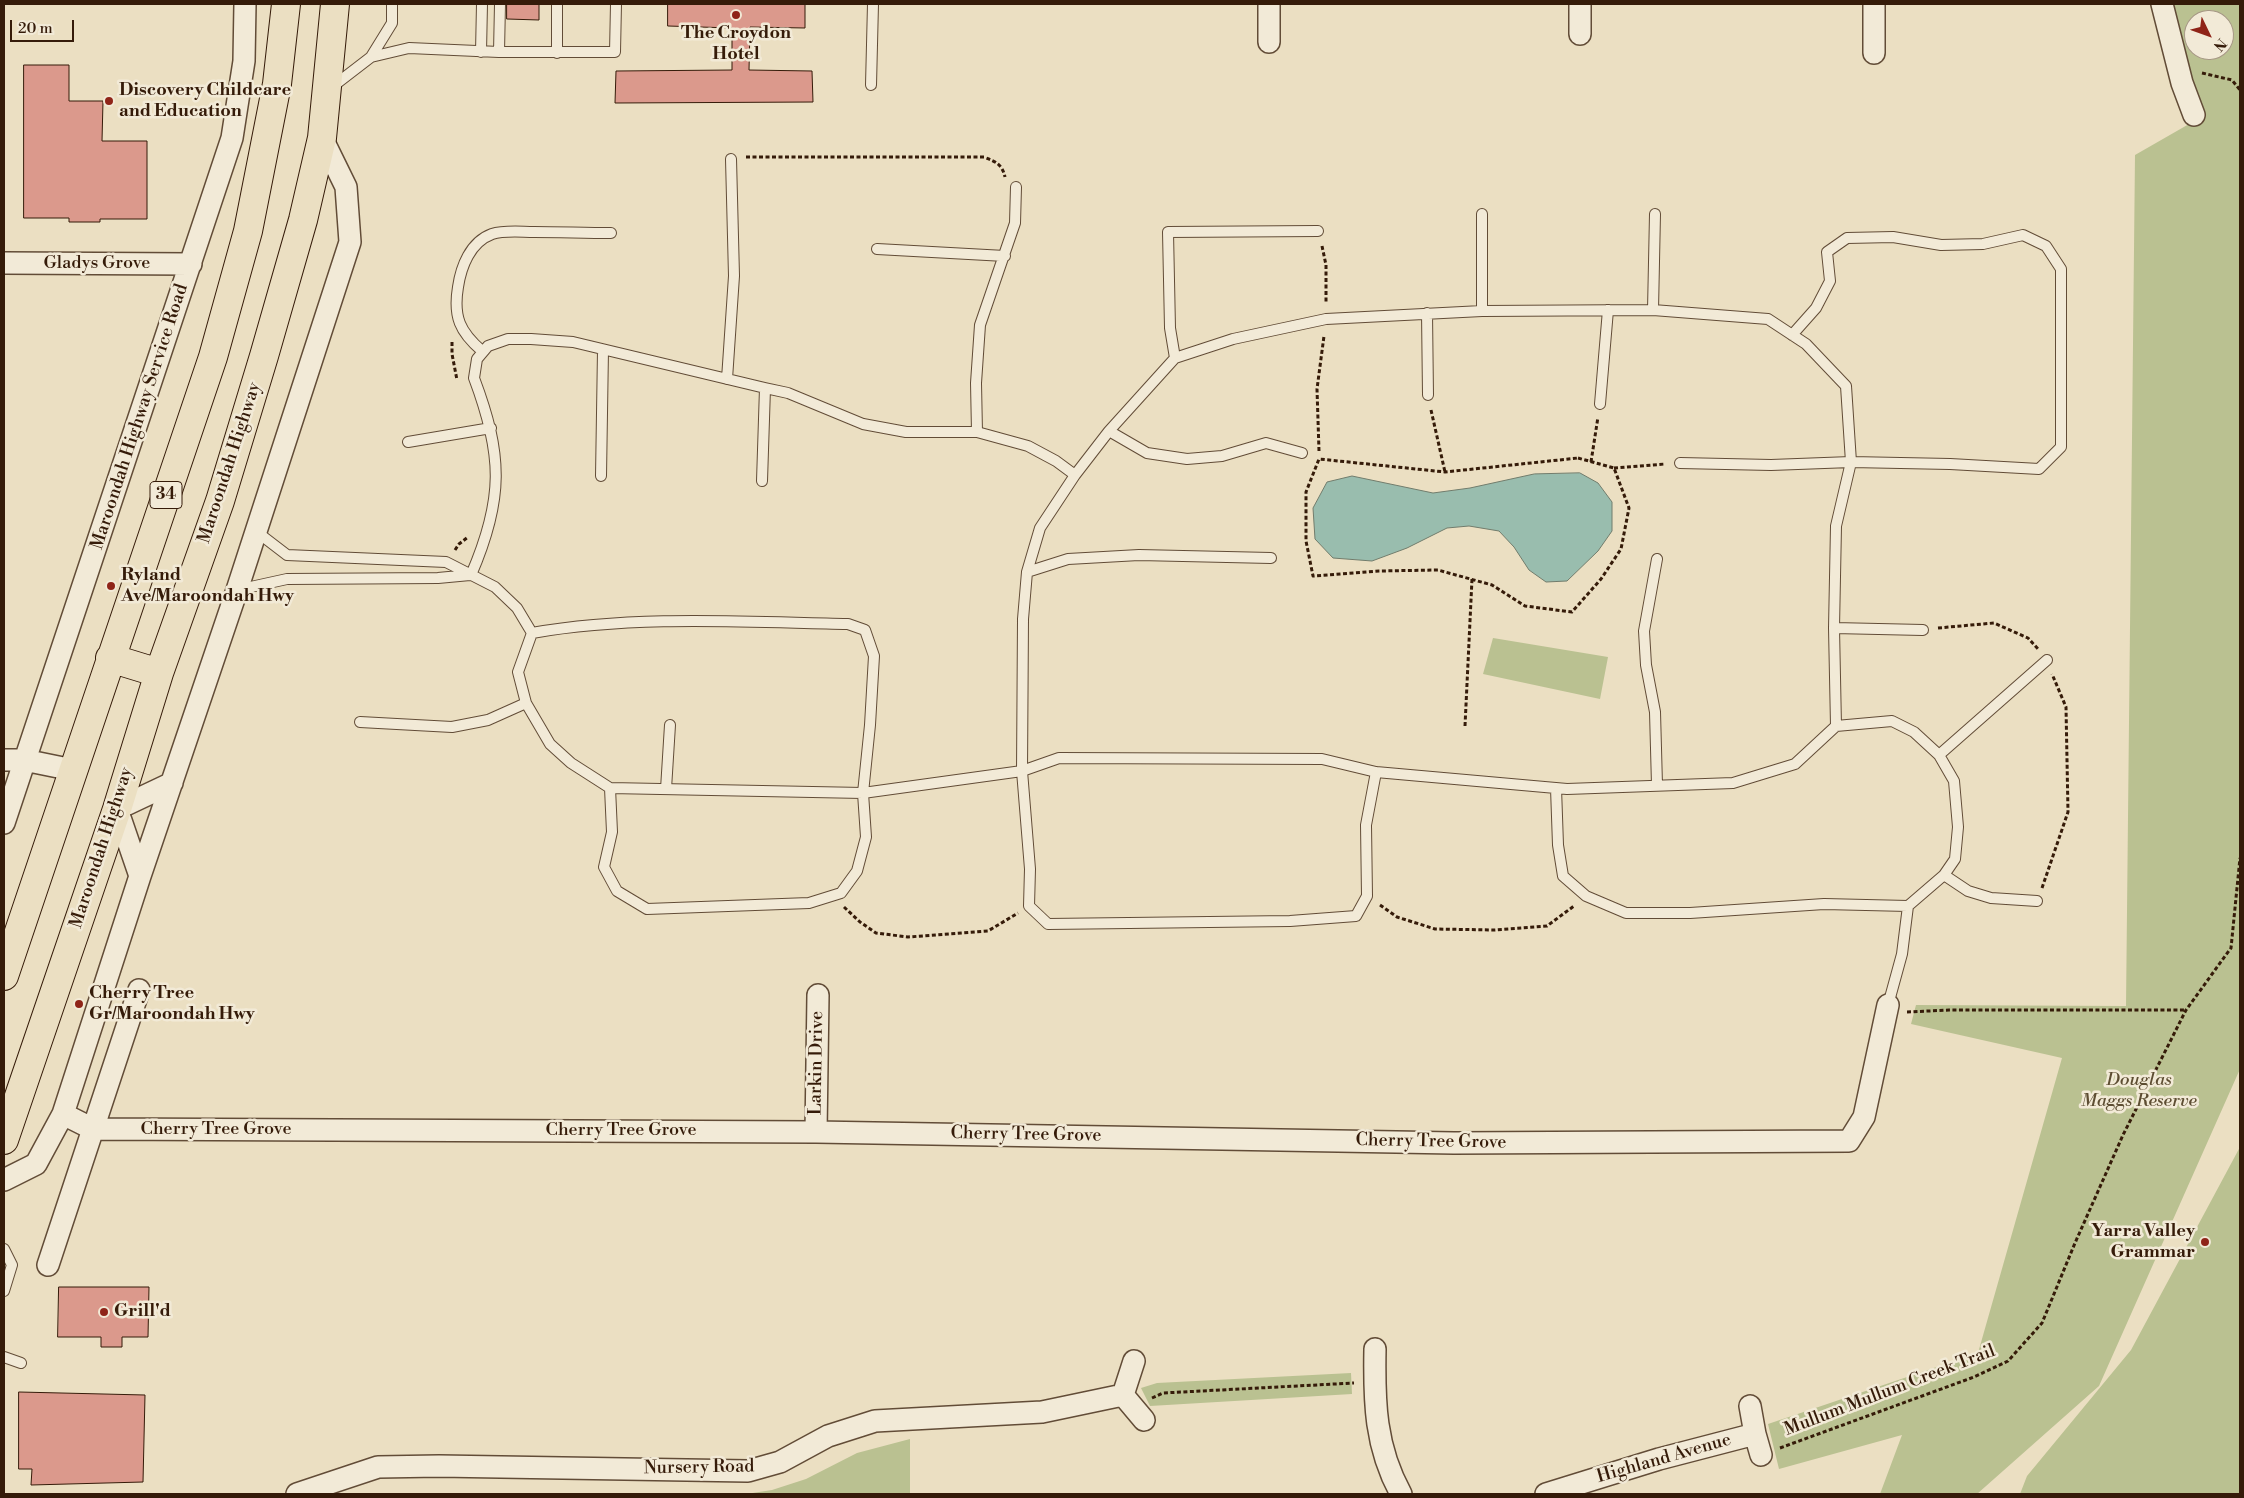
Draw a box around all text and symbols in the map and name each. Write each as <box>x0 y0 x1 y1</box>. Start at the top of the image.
marker: The Croydon Hotel <box>730 9 742 21</box>
scale bar <box>12 10 76 42</box>
north arrow <box>2184 10 2234 60</box>
text: 20 m <box>18 19 53 38</box>
place label: The Croydon Hotel <box>681 23 791 66</box>
text: N <box>2209 34 2230 55</box>
place label: Discovery Childcare and Education <box>119 80 291 122</box>
marker: Discovery Childcare and Education <box>103 95 115 107</box>
street label: Gladys Grove <box>44 253 150 275</box>
street label: Maroondah Highway Service Road <box>87 281 193 553</box>
street label: Maroondah Highway <box>194 380 266 546</box>
road number: 34 <box>150 482 182 508</box>
place label: Ryland Ave/Maroondah Hwy <box>121 565 294 608</box>
marker: Ryland Ave/Maroondah Hwy <box>105 580 117 592</box>
street label: Maroondah Highway <box>66 765 138 931</box>
place label: Cherry Tree Gr/Maroondah Hwy <box>89 983 255 1026</box>
marker: Cherry Tree Gr/Maroondah Hwy <box>73 998 85 1010</box>
street label: Larkin Drive <box>805 1011 829 1115</box>
park label: Douglas Maggs Reserve <box>2081 1070 2197 1112</box>
street label: Cherry Tree Grove <box>141 1119 291 1141</box>
street label: Cherry Tree Grove <box>546 1120 696 1142</box>
street label: Cherry Tree Grove <box>950 1123 1102 1147</box>
street label: Cherry Tree Grove <box>1355 1130 1507 1154</box>
place label: Yarra Valley Grammar <box>2091 1221 2195 1264</box>
marker: Yarra Valley Grammar <box>2199 1236 2211 1248</box>
place label: Grill'd <box>114 1301 171 1323</box>
marker: Grill'd <box>98 1306 110 1318</box>
street label: Mullum Mullum Creek Trail <box>1781 1341 1999 1441</box>
street label: Highland Avenue <box>1594 1429 1734 1489</box>
street label: Nursery Road <box>643 1456 755 1480</box>

